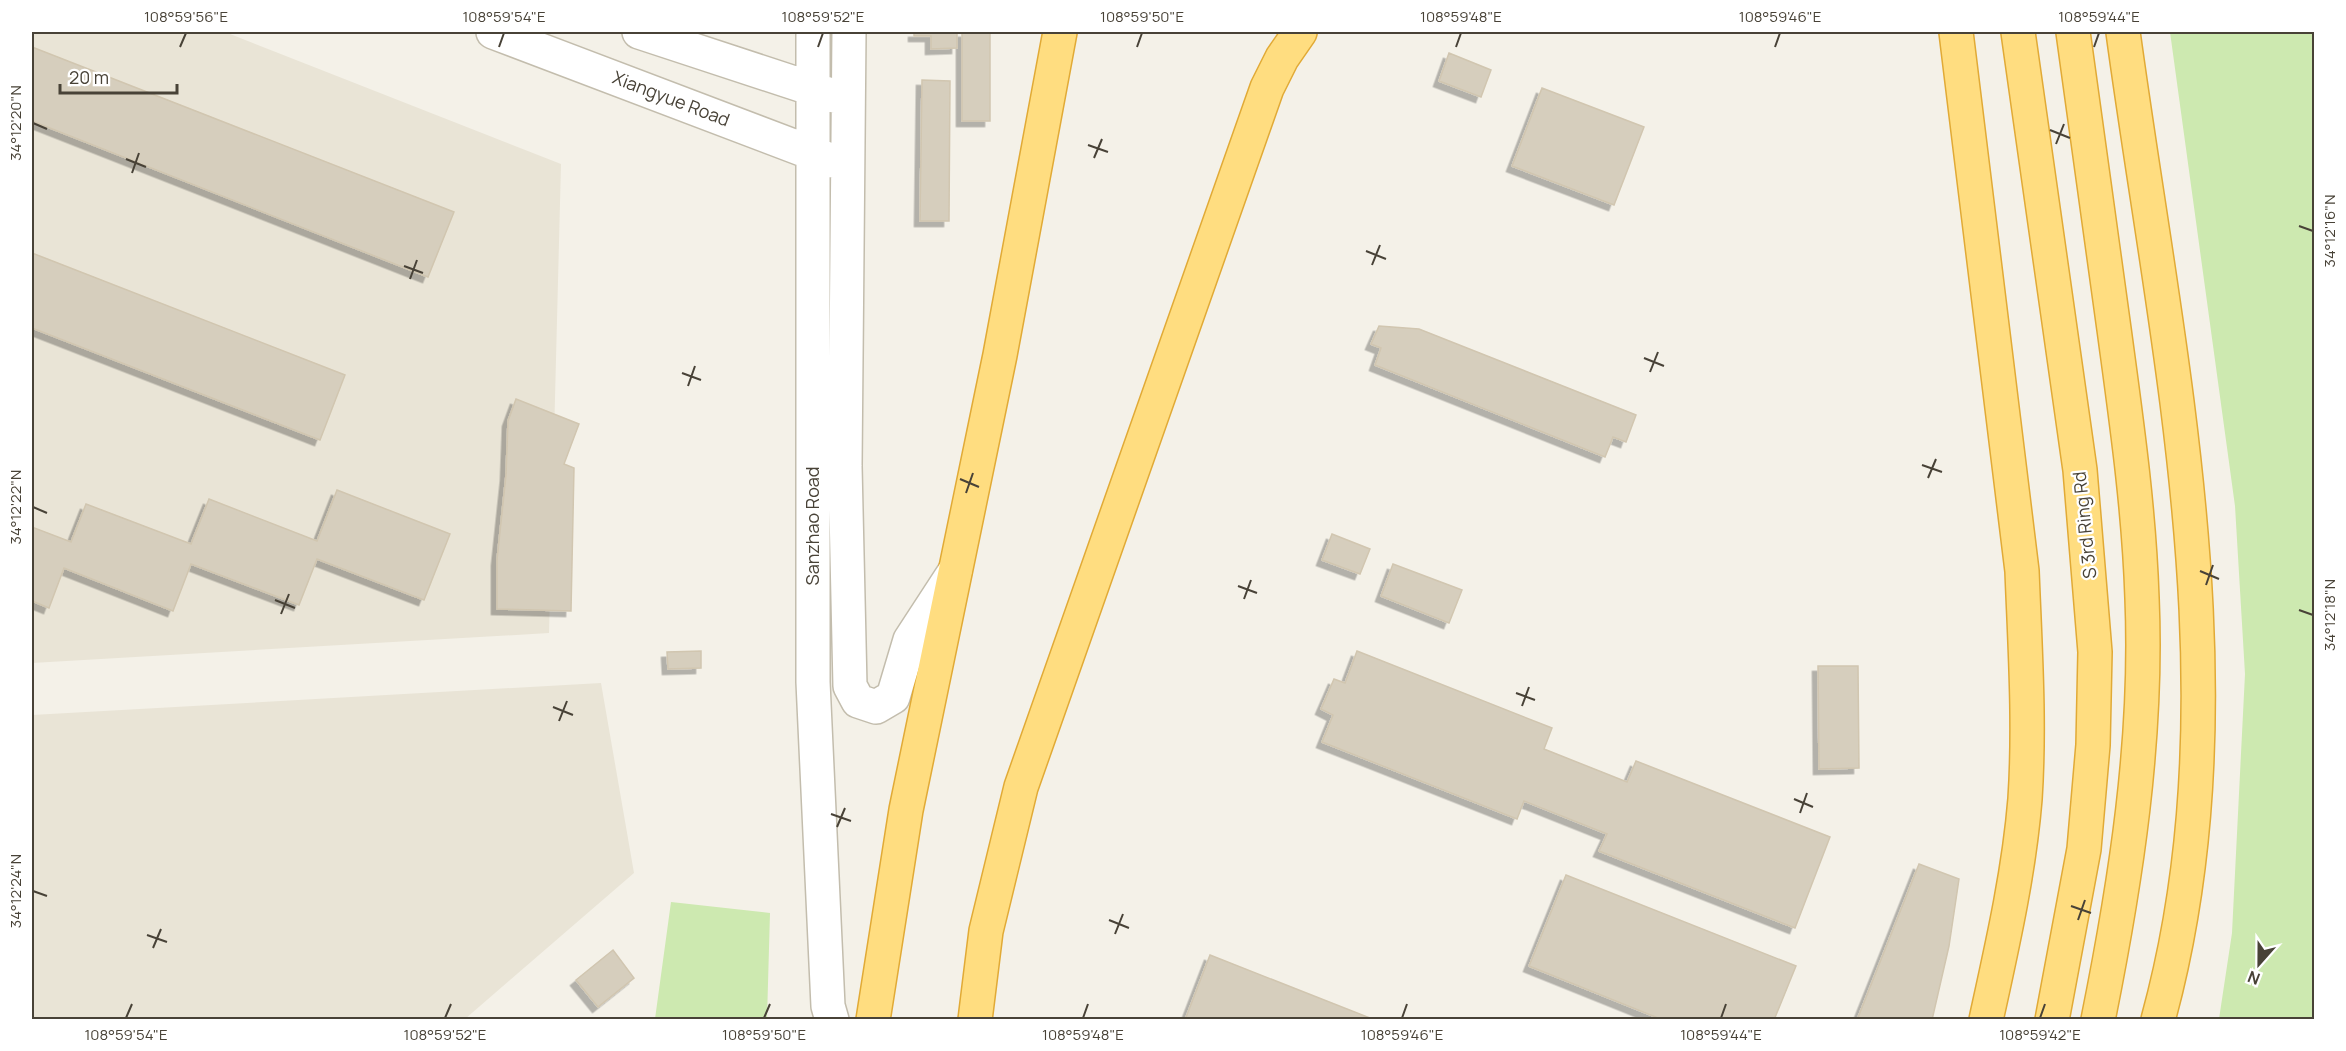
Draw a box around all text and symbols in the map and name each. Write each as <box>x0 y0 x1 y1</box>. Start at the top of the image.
text: 108°59'56"E <box>144 6 228 27</box>
text: 108°59'54"E <box>462 6 546 27</box>
text: 108°59'52"E <box>782 6 864 27</box>
text: 108°59'50"E <box>1100 6 1184 27</box>
text: 108°59'48"E <box>1420 6 1502 27</box>
text: 108°59'46"E <box>1739 6 1821 27</box>
text: 108°59'44"E <box>2058 6 2140 27</box>
scale bar <box>60 57 177 95</box>
text: 20 m <box>69 65 109 89</box>
street label: Xiangyue Road <box>609 65 733 131</box>
text: 34°12'20"N <box>5 85 26 161</box>
text: 34°12'16"N <box>2319 195 2340 267</box>
street label: Sanzhao Road <box>800 467 824 585</box>
text: 34°12'22"N <box>5 470 26 544</box>
street label: S 3rd Ring Rd <box>2066 470 2102 580</box>
text: 34°12'18"N <box>2319 579 2340 651</box>
text: 34°12'24"N <box>5 854 26 928</box>
north arrow <box>2229 934 2289 994</box>
text: N <box>2244 966 2263 990</box>
text: 108°59'54"E <box>84 1024 168 1045</box>
text: 108°59'52"E <box>404 1024 486 1045</box>
text: 108°59'50"E <box>722 1024 806 1045</box>
text: 108°59'48"E <box>1042 1024 1124 1045</box>
text: 108°59'46"E <box>1361 1024 1443 1045</box>
text: 108°59'44"E <box>1680 1024 1762 1045</box>
text: 108°59'42"E <box>1999 1024 2081 1045</box>

